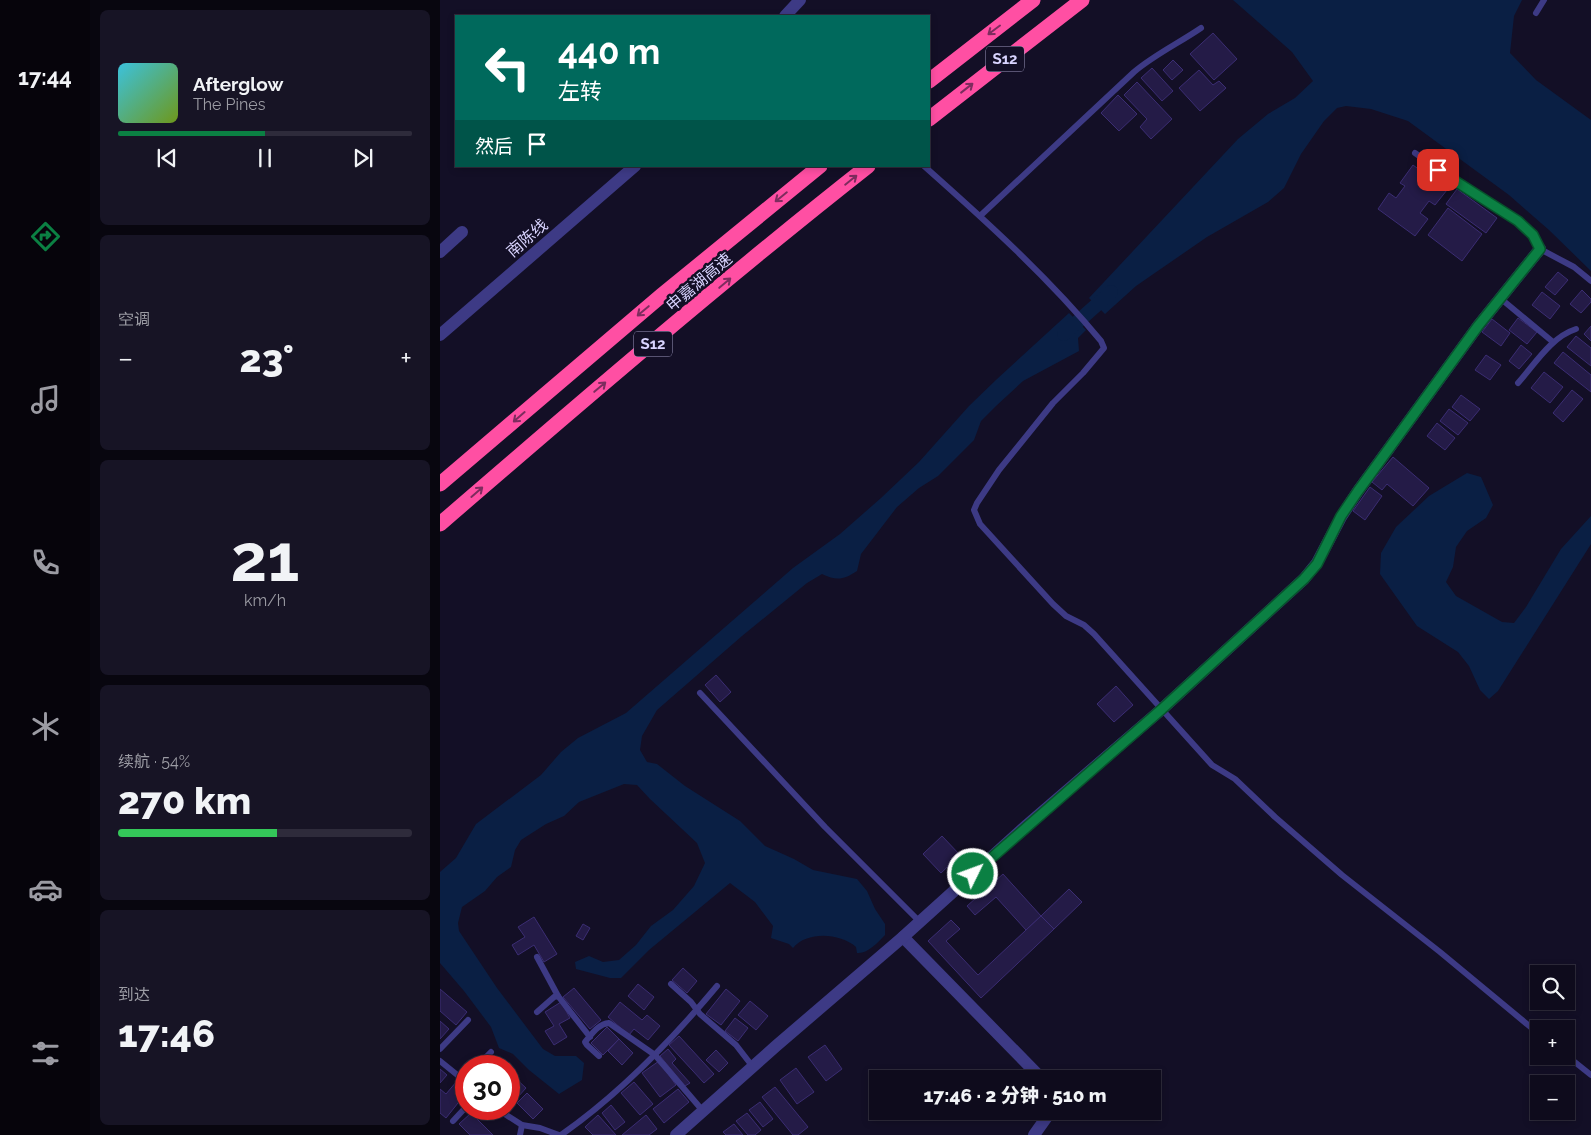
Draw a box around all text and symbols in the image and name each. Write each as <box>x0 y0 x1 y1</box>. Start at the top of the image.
one-way arrow <box>988 24 1001 35</box>
text: 440 m <box>558 31 660 72</box>
icon: left <box>475 35 540 100</box>
road number: S12 <box>986 46 1024 72</box>
text: 17:44 <box>18 64 72 90</box>
text: Afterglow <box>193 73 283 95</box>
text: 左转 <box>558 78 602 104</box>
one-way arrow <box>960 83 973 94</box>
text: The Pines <box>193 95 265 114</box>
icon: arrive <box>523 130 551 158</box>
text: 然后 <box>475 135 513 157</box>
icon: previous <box>153 144 181 172</box>
icon: pause <box>251 144 279 172</box>
icon: next <box>349 144 377 172</box>
pin <box>1417 149 1459 191</box>
icon: arrive <box>1424 156 1452 184</box>
one-way arrow <box>844 174 857 185</box>
one-way arrow <box>775 191 788 202</box>
street label: 南陈线 <box>503 215 551 261</box>
icon: directions <box>28 219 63 254</box>
street label: 申嘉湖高速 <box>662 249 736 315</box>
one-way arrow <box>719 277 732 289</box>
one-way arrow <box>636 306 649 317</box>
text: 空调 <box>118 310 150 329</box>
road number: S12 <box>634 332 672 356</box>
text: 23° <box>240 336 294 381</box>
text: − <box>118 342 133 375</box>
text: + <box>400 342 412 375</box>
one-way arrow <box>594 381 607 393</box>
icon: music <box>28 382 63 417</box>
one-way arrow <box>512 411 525 422</box>
one-way arrow <box>470 487 483 498</box>
text: 21 <box>231 520 299 596</box>
icon: phone <box>28 545 63 580</box>
text: km/h <box>244 591 286 610</box>
icon: climate <box>28 709 63 744</box>
text: 续航 · 54% <box>118 752 190 771</box>
text: 270 km <box>118 778 251 823</box>
position arrow <box>946 847 998 899</box>
icon: car <box>28 872 63 907</box>
map controls <box>1530 965 1575 1120</box>
button: search <box>1530 965 1575 1010</box>
text: 到达 <box>118 985 150 1004</box>
text: 17:46 <box>118 1011 215 1056</box>
button: + <box>1530 1020 1575 1065</box>
icon: filters <box>28 1036 63 1071</box>
speed limit sign: 30 <box>455 1055 520 1120</box>
button: − <box>1530 1075 1575 1120</box>
text: 17:46 · 2 分钟 · 510 m <box>923 1084 1107 1106</box>

